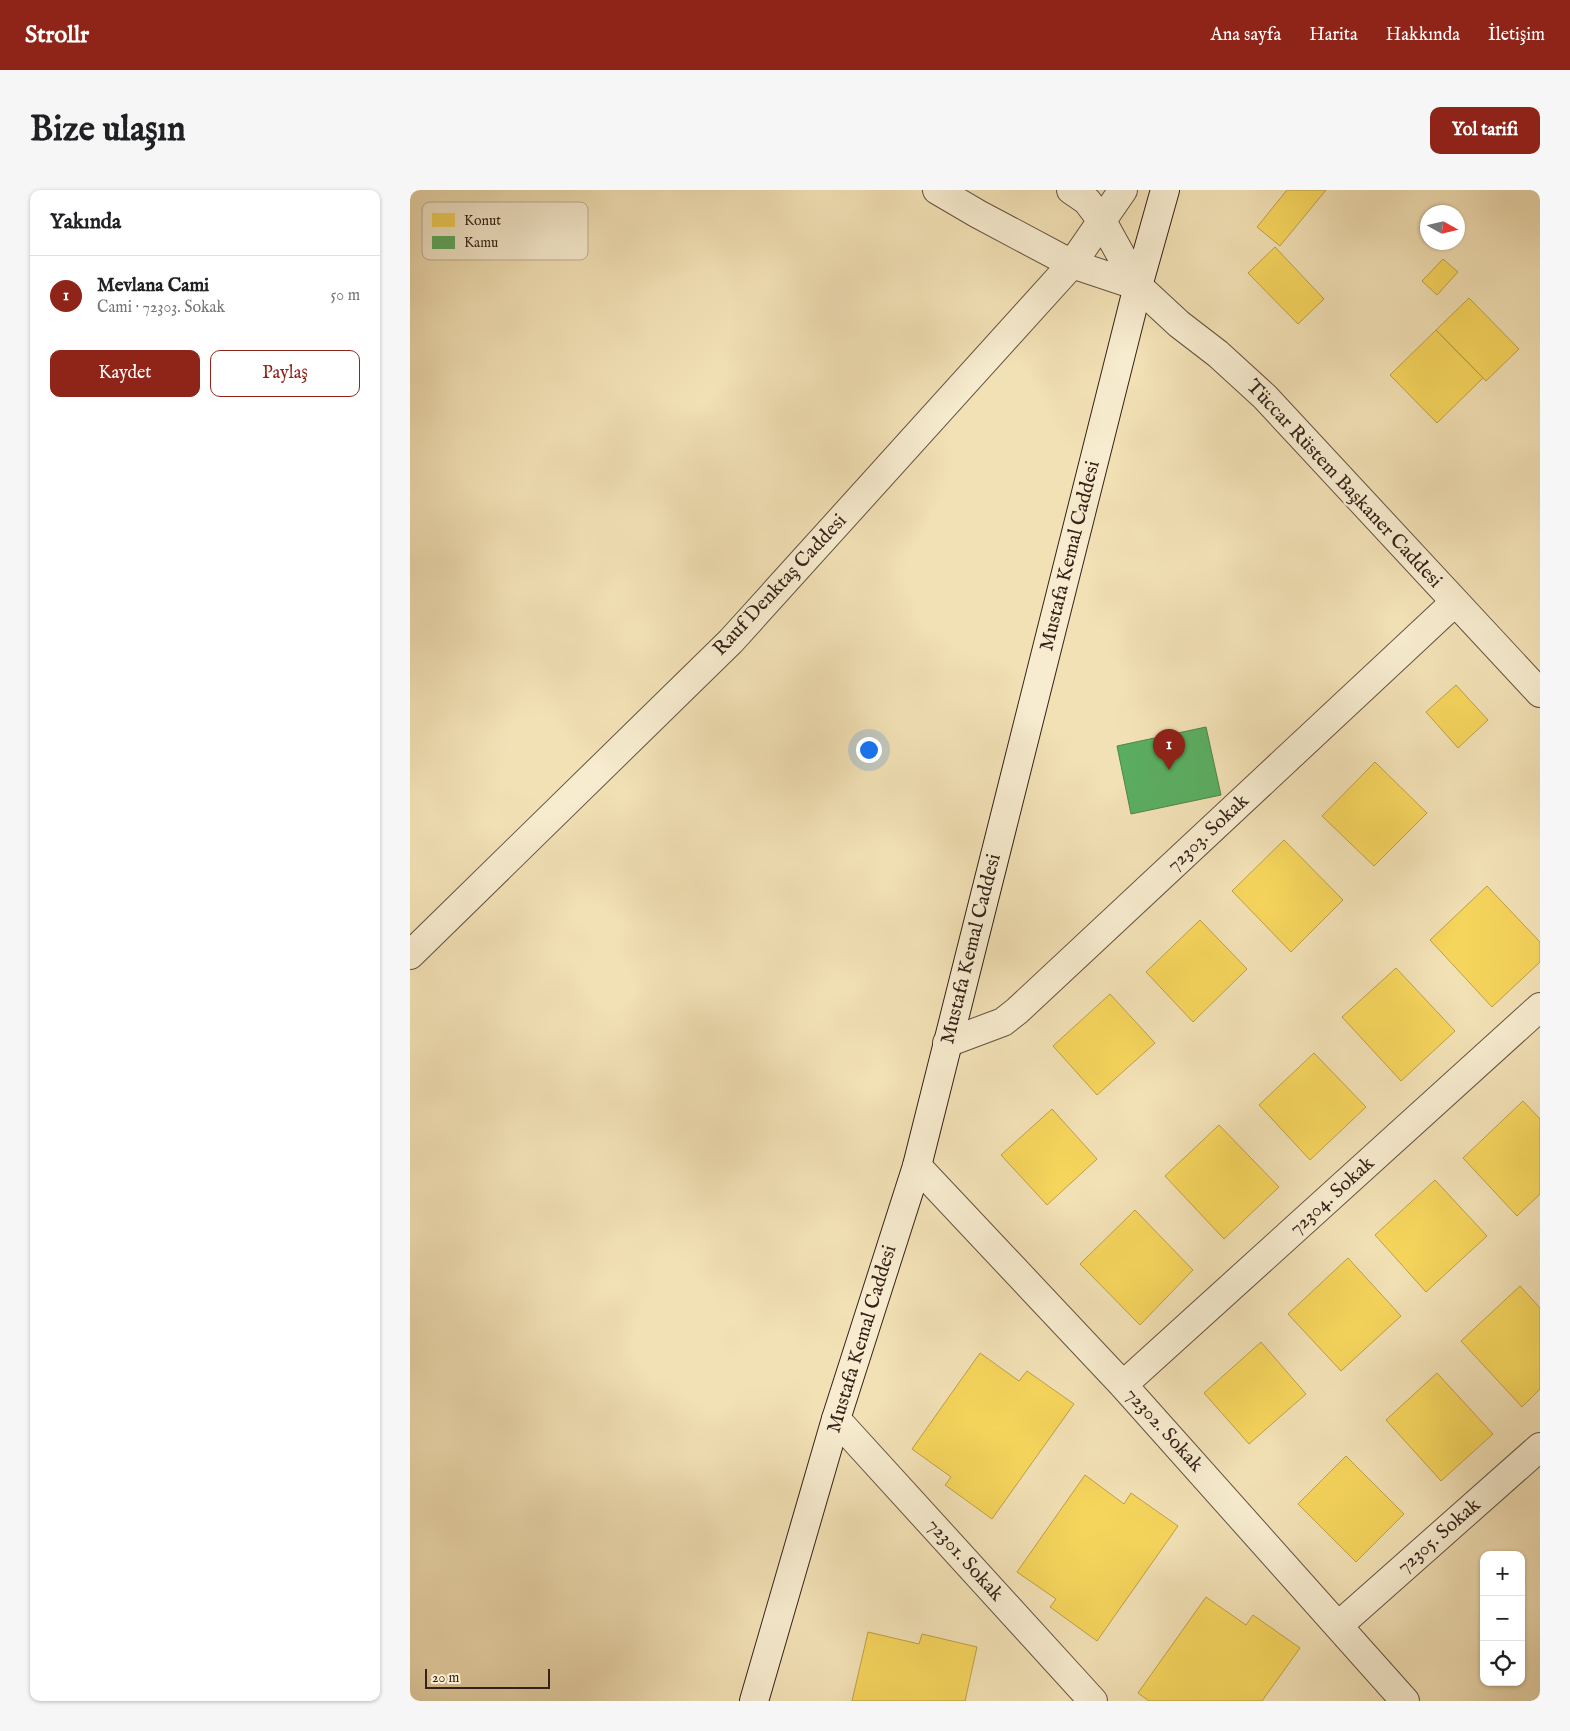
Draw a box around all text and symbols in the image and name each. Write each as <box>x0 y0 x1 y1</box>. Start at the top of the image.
text: Strollr <box>25 20 89 51</box>
text: Ana sayfa <box>1211 24 1281 47</box>
text: Harita <box>1309 24 1358 47</box>
text: Hakkında <box>1386 24 1460 47</box>
text: İletişim <box>1488 24 1545 47</box>
button: Yol tarifi <box>1430 107 1540 154</box>
text: Bize ulaşın <box>30 108 186 153</box>
legend <box>422 202 588 260</box>
north arrow <box>1420 205 1465 250</box>
text: Yakında <box>50 209 121 236</box>
text: Konut <box>464 212 501 230</box>
text: Kamu <box>464 234 498 252</box>
text: Mevlana Cami <box>97 274 209 298</box>
text: 1 <box>63 286 69 306</box>
text: 50 m <box>331 286 360 306</box>
text: Cami · 72303. Sokak <box>97 298 225 318</box>
button: Kaydet <box>50 350 200 397</box>
button: Paylaş <box>210 350 360 397</box>
street label: Tüccar Rüstem Başkaner Caddesi <box>1241 375 1447 593</box>
street label: Mustafa Kemal Caddesi <box>1034 458 1106 654</box>
street label: Rauf Denktaş Caddesi <box>708 509 852 661</box>
pin: 1 <box>1153 729 1185 770</box>
your location <box>856 737 882 763</box>
street label: 72303. Sokak <box>1162 788 1254 877</box>
street label: Mustafa Kemal Caddesi <box>935 851 1007 1047</box>
street label: 72304. Sokak <box>1284 1151 1380 1241</box>
street label: Mustafa Kemal Caddesi <box>822 1242 902 1436</box>
street label: 72302. Sokak <box>1120 1383 1209 1478</box>
street label: 72305. Sokak <box>1392 1493 1486 1579</box>
street label: 72301. Sokak <box>921 1513 1009 1607</box>
map controls <box>1480 1551 1525 1686</box>
button: + <box>1480 1551 1525 1596</box>
button: − <box>1480 1596 1525 1641</box>
button: locate <box>1480 1641 1525 1686</box>
scale bar <box>425 1666 550 1689</box>
text: 20 m <box>432 1669 459 1687</box>

